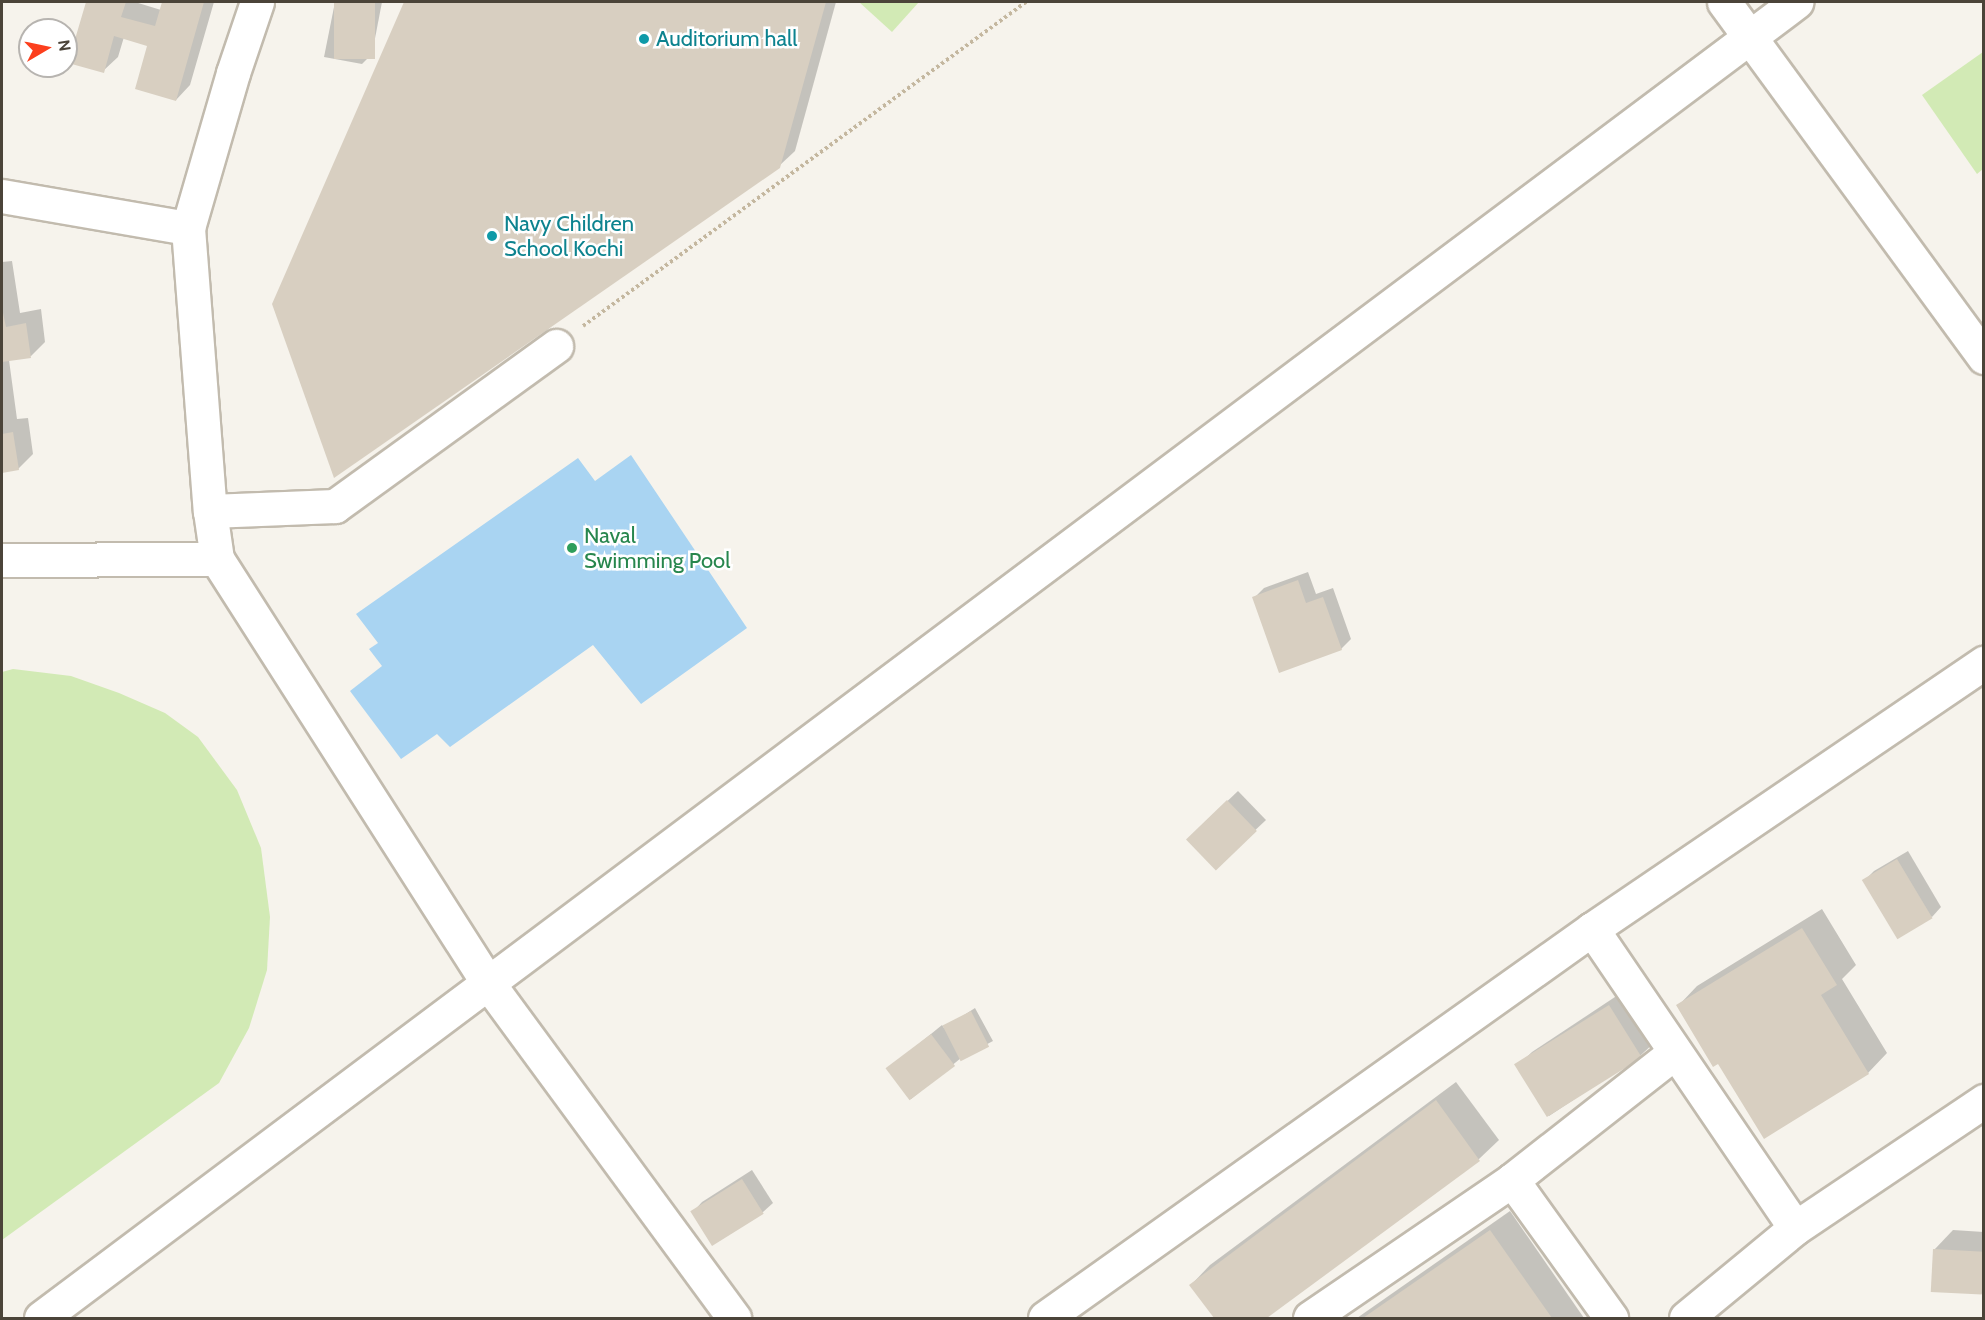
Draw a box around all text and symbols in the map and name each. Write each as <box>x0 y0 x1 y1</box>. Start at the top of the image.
north arrow <box>18 18 78 78</box>
place label: Auditorium hall <box>656 26 797 52</box>
marker: Auditorium hall <box>637 32 651 46</box>
text: N <box>54 38 75 52</box>
place label: Navy Children School Kochi <box>504 210 634 262</box>
marker: Navy Children School Kochi <box>485 229 499 243</box>
place label: Naval Swimming Pool <box>584 522 730 574</box>
marker: Naval Swimming Pool <box>565 541 579 555</box>

